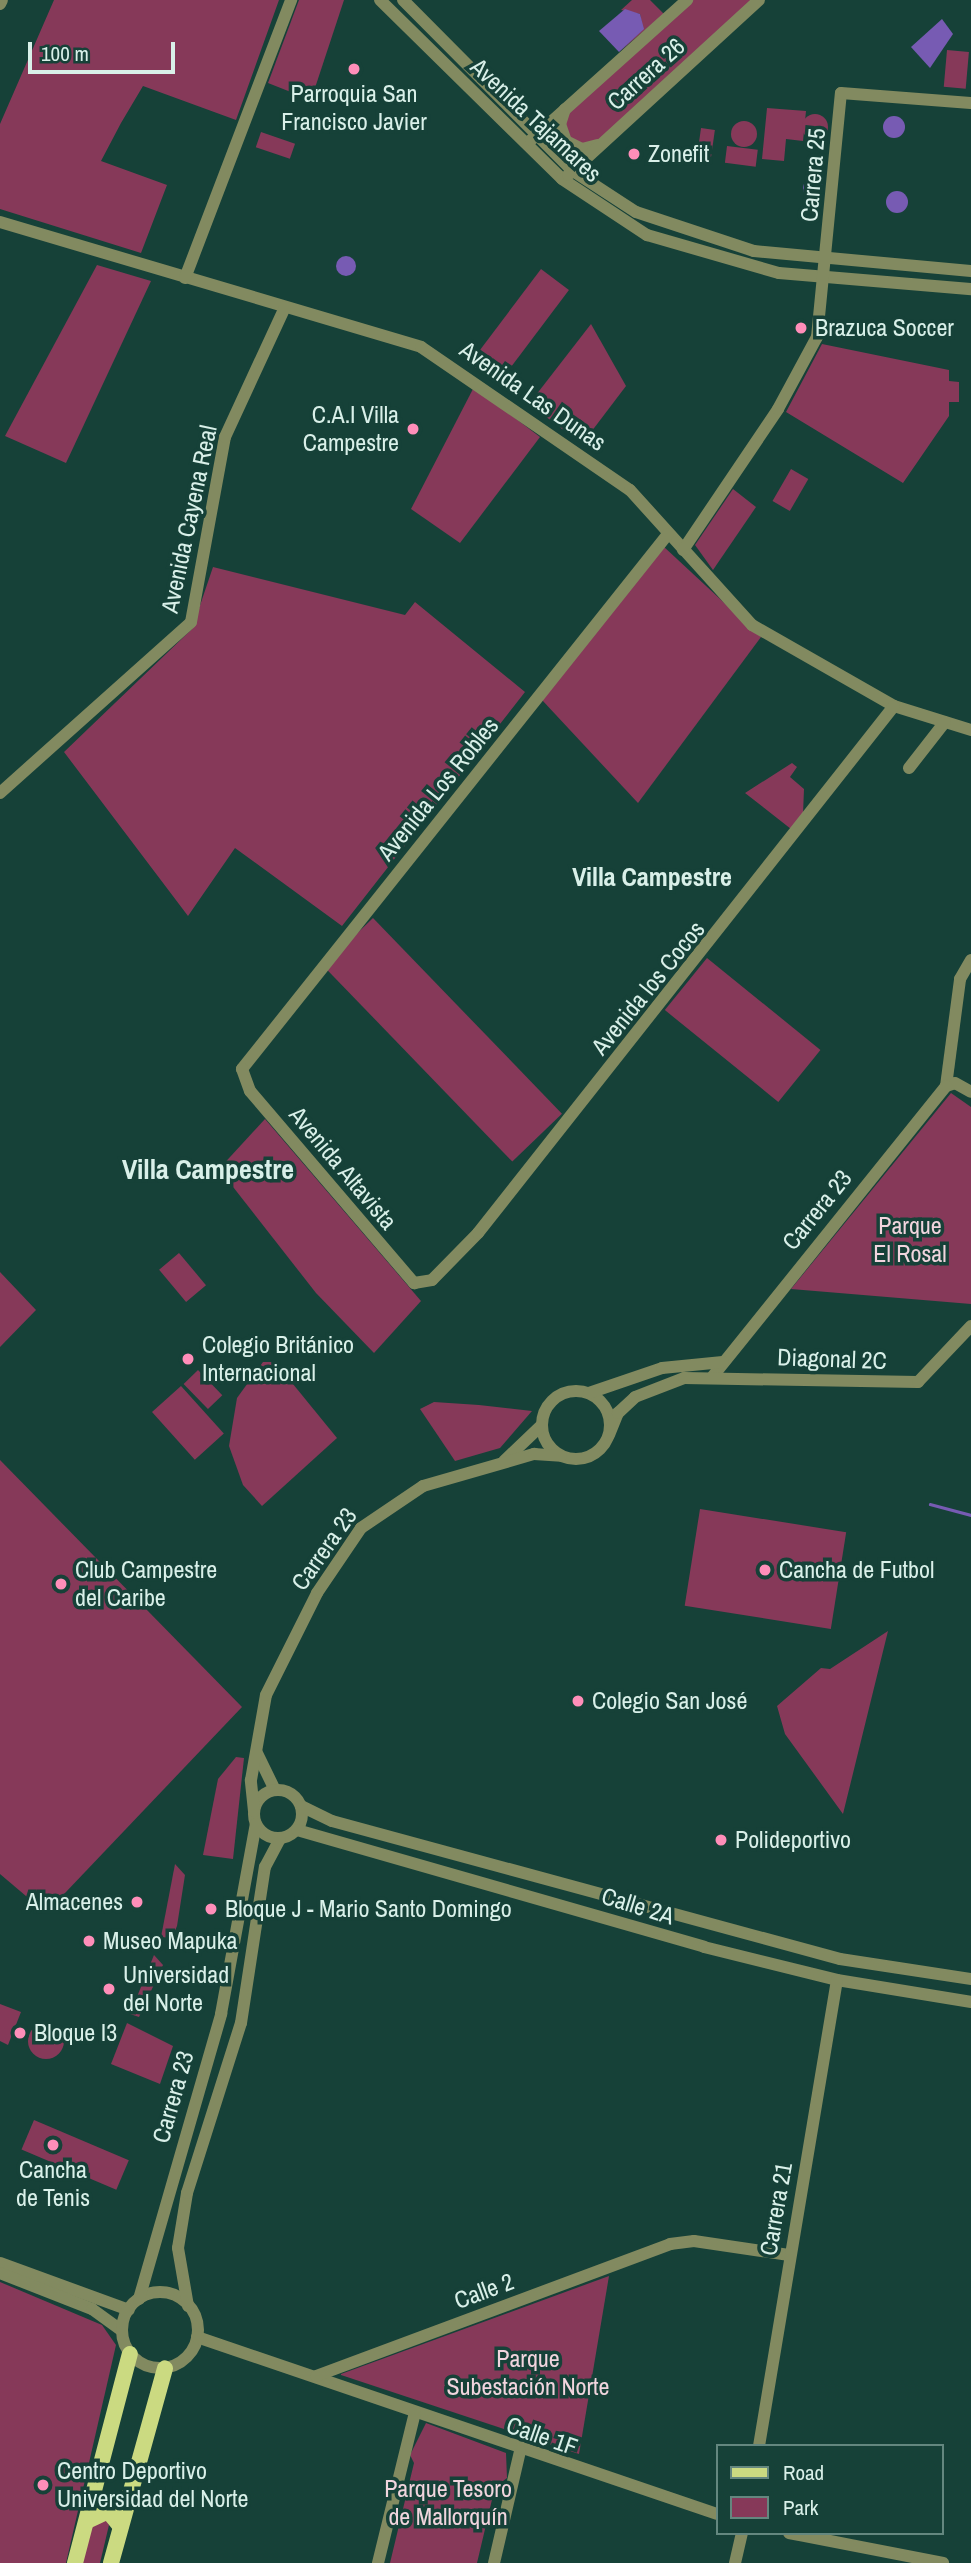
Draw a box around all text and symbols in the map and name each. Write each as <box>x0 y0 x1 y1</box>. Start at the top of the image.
scale bar <box>32 28 178 72</box>
street label: Carrera 26 <box>601 32 691 116</box>
text: 100 m <box>41 39 89 68</box>
street label: Avenida Tajamares <box>465 52 607 188</box>
marker: Parroquia San Francisco Javier <box>346 61 362 77</box>
place label: Parroquia San Francisco Javier <box>281 80 427 136</box>
street label: Carrera 25 <box>795 127 831 223</box>
place label: Zonefit <box>648 140 709 168</box>
marker: Zonefit <box>626 146 642 162</box>
place label: Brazuca Soccer <box>815 314 954 342</box>
marker: Brazuca Soccer <box>793 320 809 336</box>
street label: Avenida Las Dunas <box>455 335 611 457</box>
place label: C.A.I Villa Campestre <box>303 401 399 457</box>
marker: C.A.I Villa Campestre <box>405 421 421 437</box>
street label: Avenida Cayena Real <box>155 423 223 615</box>
street label: Avenida Los Robles <box>371 712 505 866</box>
district label: Villa Campestre <box>572 861 732 893</box>
street label: Avenida los Cocos <box>585 915 711 1061</box>
street label: Avenida Altavista <box>283 1100 403 1236</box>
district label: Villa Campestre <box>122 1152 294 1186</box>
street label: Carrera 23 <box>776 1164 858 1256</box>
park label: Parque El Rosal <box>873 1212 947 1268</box>
place label: Colegio Británico Internacional <box>202 1331 354 1387</box>
street label: Diagonal 2C <box>777 1343 887 1375</box>
marker: Colegio Británico Internacional <box>180 1351 196 1367</box>
street label: Carrera 23 <box>285 1502 363 1596</box>
place label: Club Campestre del Caribe <box>75 1556 217 1612</box>
place label: Cancha de Futbol <box>779 1556 934 1584</box>
marker: Cancha de Futbol <box>757 1562 773 1578</box>
marker: Club Campestre del Caribe <box>53 1576 69 1592</box>
place label: Colegio San José <box>592 1687 747 1715</box>
marker: Colegio San José <box>570 1693 586 1709</box>
place label: Polideportivo <box>735 1826 851 1854</box>
marker: Polideportivo <box>713 1832 729 1848</box>
street label: Calle 2A <box>598 1881 678 1931</box>
place label: Almacenes <box>26 1888 123 1916</box>
marker: Almacenes <box>129 1894 145 1910</box>
place label: Bloque J - Mario Santo Domingo <box>225 1895 512 1923</box>
marker: Bloque J - Mario Santo Domingo <box>203 1901 219 1917</box>
place label: Museo Mapuka <box>103 1927 238 1955</box>
marker: Museo Mapuka <box>81 1933 97 1949</box>
place label: Universidad del Norte <box>123 1961 229 2017</box>
marker: Universidad del Norte <box>101 1981 117 1997</box>
place label: Bloque I3 <box>34 2019 117 2047</box>
marker: Bloque I3 <box>12 2025 28 2041</box>
street label: Carrera 23 <box>146 2048 200 2146</box>
marker: Cancha de Tenis <box>45 2137 61 2153</box>
place label: Cancha de Tenis <box>16 2156 90 2212</box>
street label: Carrera 21 <box>754 2160 798 2258</box>
street label: Calle 2 <box>450 2267 518 2315</box>
park label: Parque Subestación Norte <box>446 2345 610 2401</box>
street label: Calle 1F <box>503 2410 581 2462</box>
legend <box>716 2444 943 2535</box>
place label: Centro Deportivo Universidad del Norte <box>57 2457 248 2513</box>
text: Road <box>783 2458 824 2487</box>
park label: Parque Tesoro de Mallorquín <box>384 2475 512 2531</box>
marker: Centro Deportivo Universidad del Norte <box>35 2477 51 2493</box>
text: Park <box>783 2493 818 2522</box>

